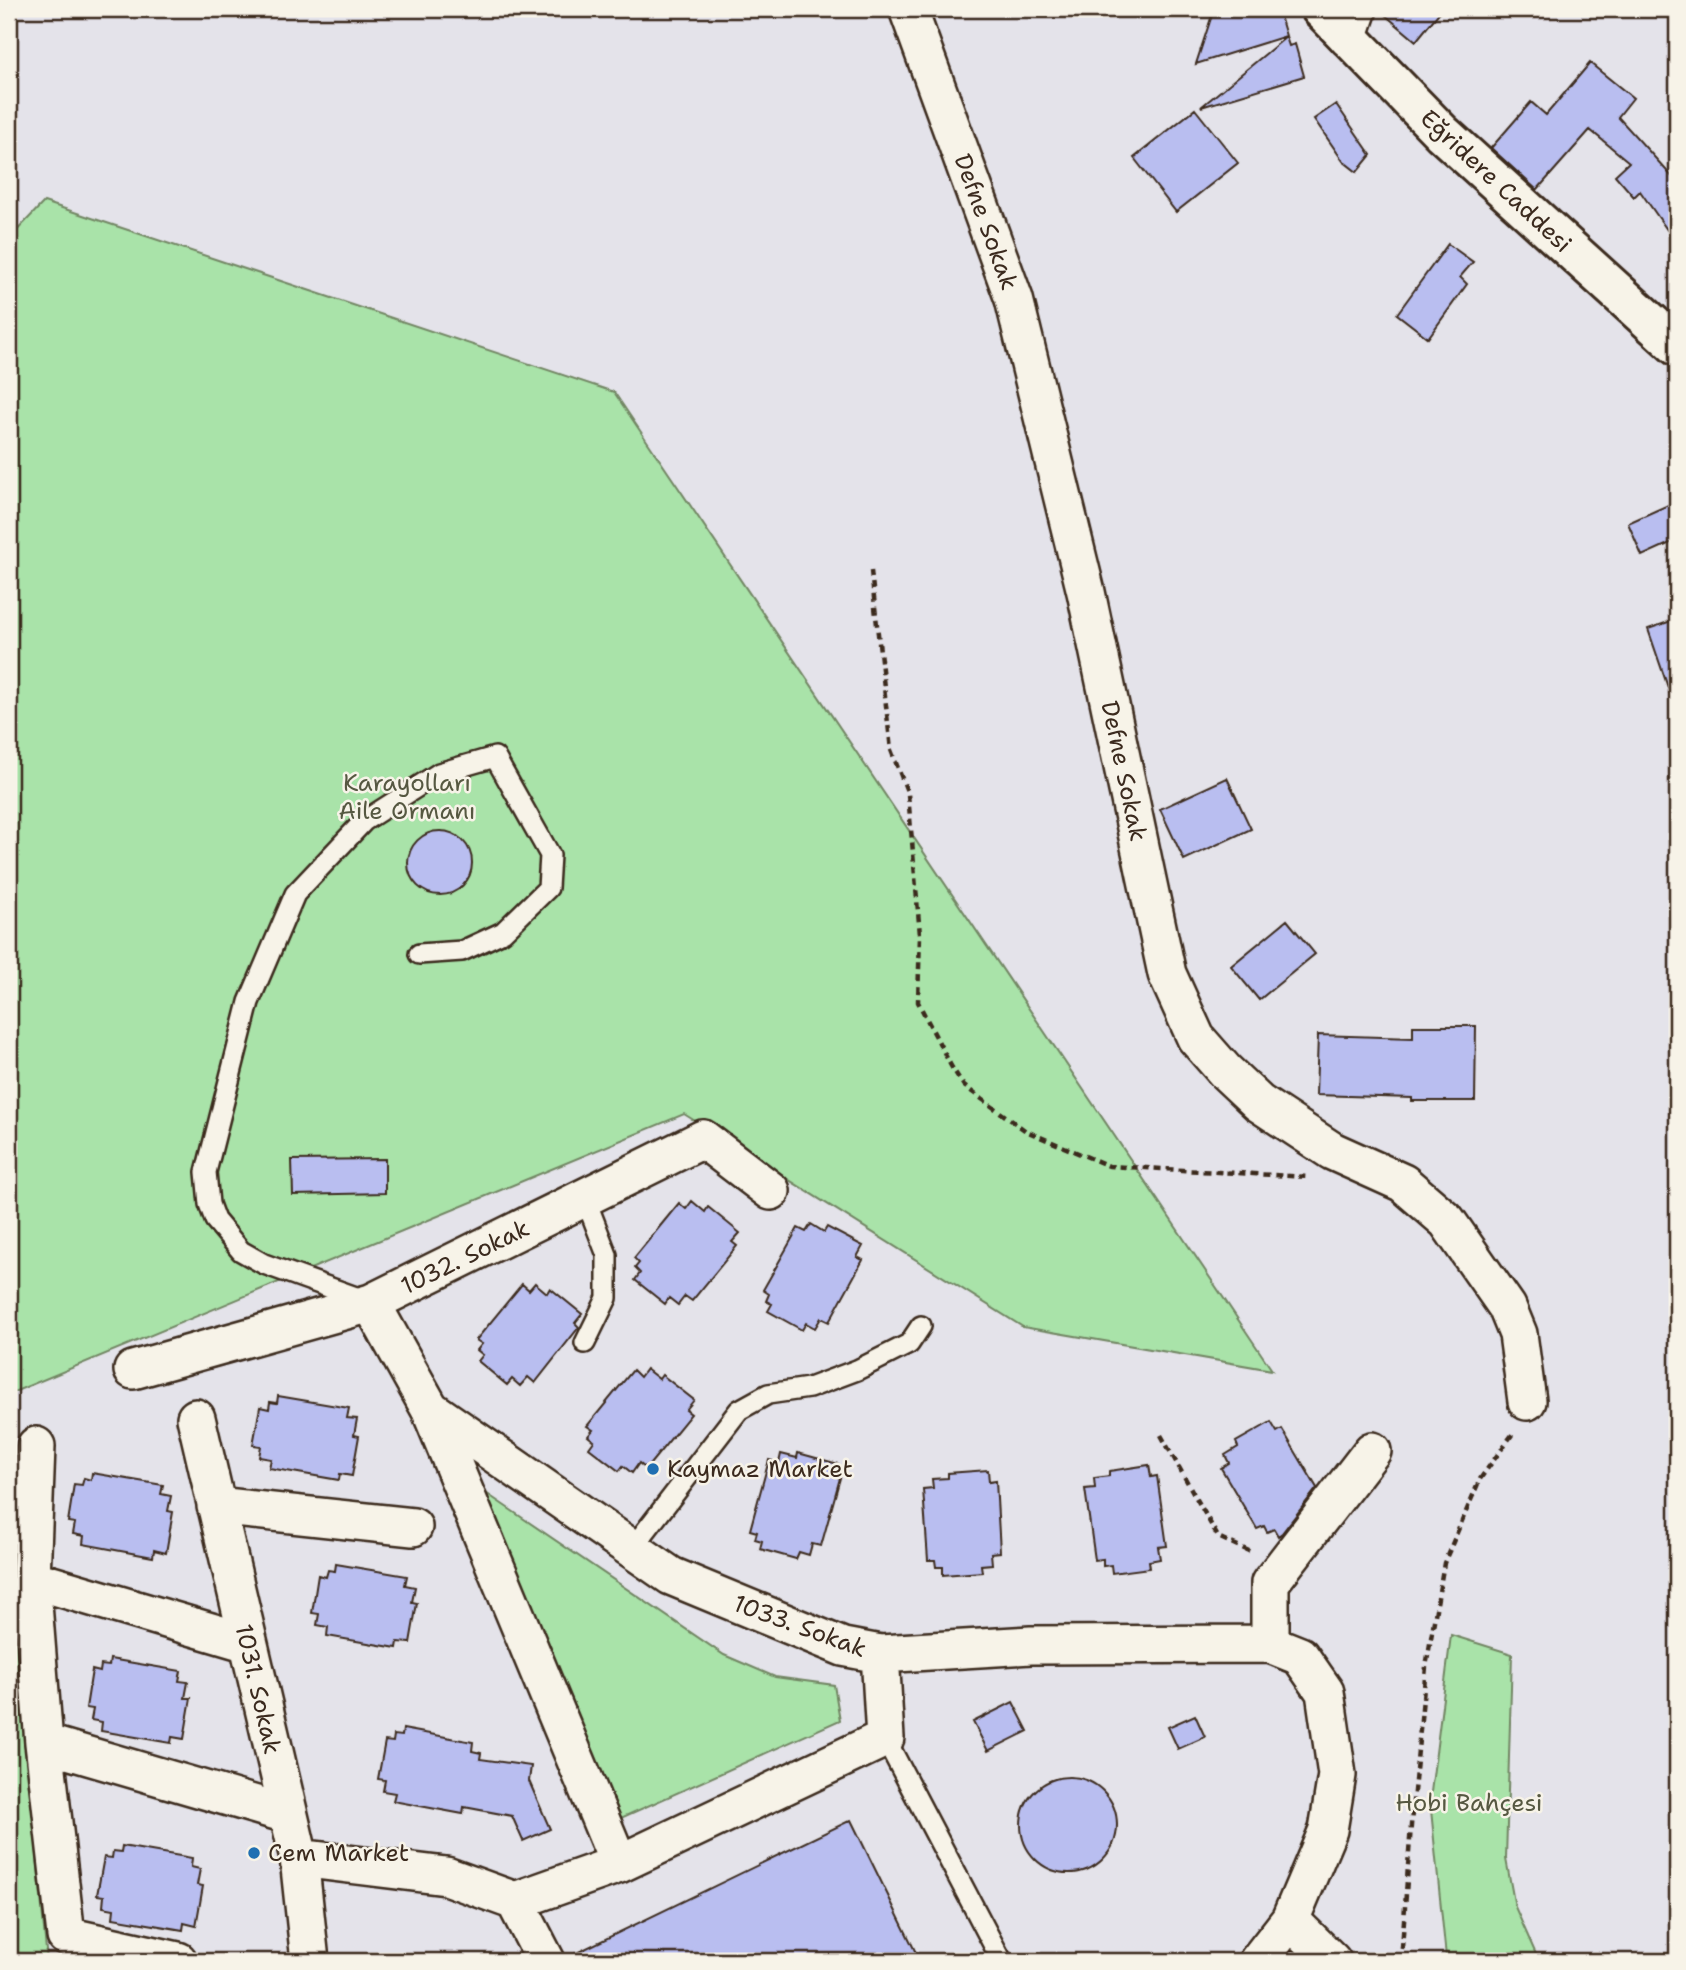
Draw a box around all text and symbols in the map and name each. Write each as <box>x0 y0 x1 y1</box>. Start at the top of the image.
street label: Eğridere Caddesi <box>1413 102 1579 260</box>
street label: Defne Sokak <box>947 150 1025 294</box>
street label: Defne Sokak <box>1094 698 1154 844</box>
park label: Karayolları Aile Ormanı <box>338 767 476 827</box>
street label: 1032. Sokak <box>395 1212 535 1302</box>
place label: Kaymaz Market <box>667 1453 853 1485</box>
marker: Kaymaz Market <box>645 1461 661 1477</box>
street label: 1033. Sokak <box>729 1587 871 1665</box>
street label: 1031. Sokak <box>228 1621 288 1757</box>
park label: Hobi Bahçesi <box>1395 1787 1543 1819</box>
place label: Cem Market <box>268 1837 409 1869</box>
marker: Cem Market <box>246 1845 262 1861</box>

